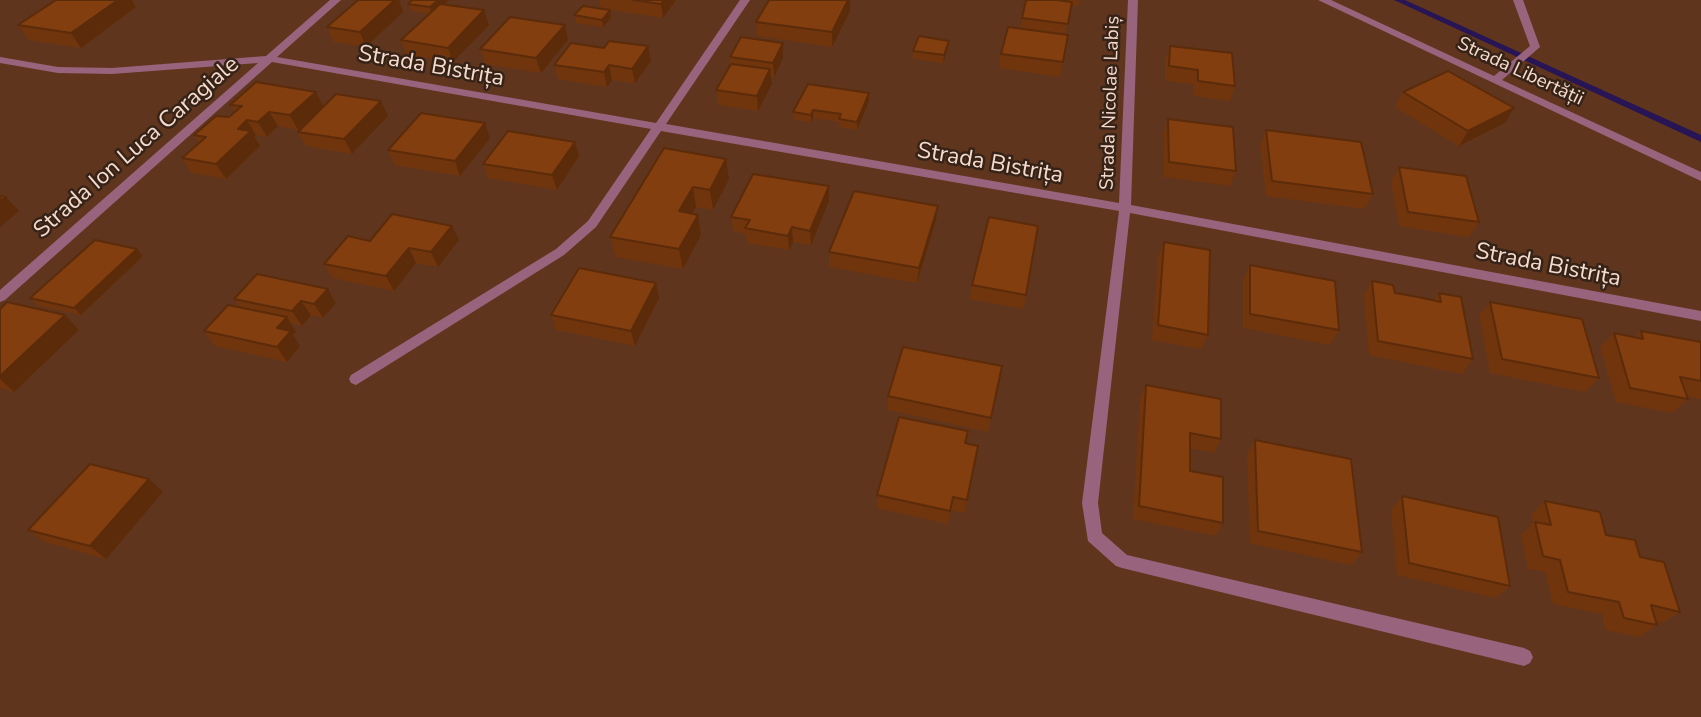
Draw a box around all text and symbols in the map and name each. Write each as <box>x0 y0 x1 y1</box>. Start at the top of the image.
street label: Strada Nicolae Labiș <box>1097 15 1125 191</box>
street label: Strada Libertății <box>1453 33 1587 111</box>
street label: Strada Bistrița <box>356 41 506 93</box>
street label: Strada Ion Luca Caragiale <box>29 51 245 245</box>
street label: Strada Bistrița <box>915 138 1065 190</box>
street label: Strada Bistrița <box>1473 238 1623 294</box>

